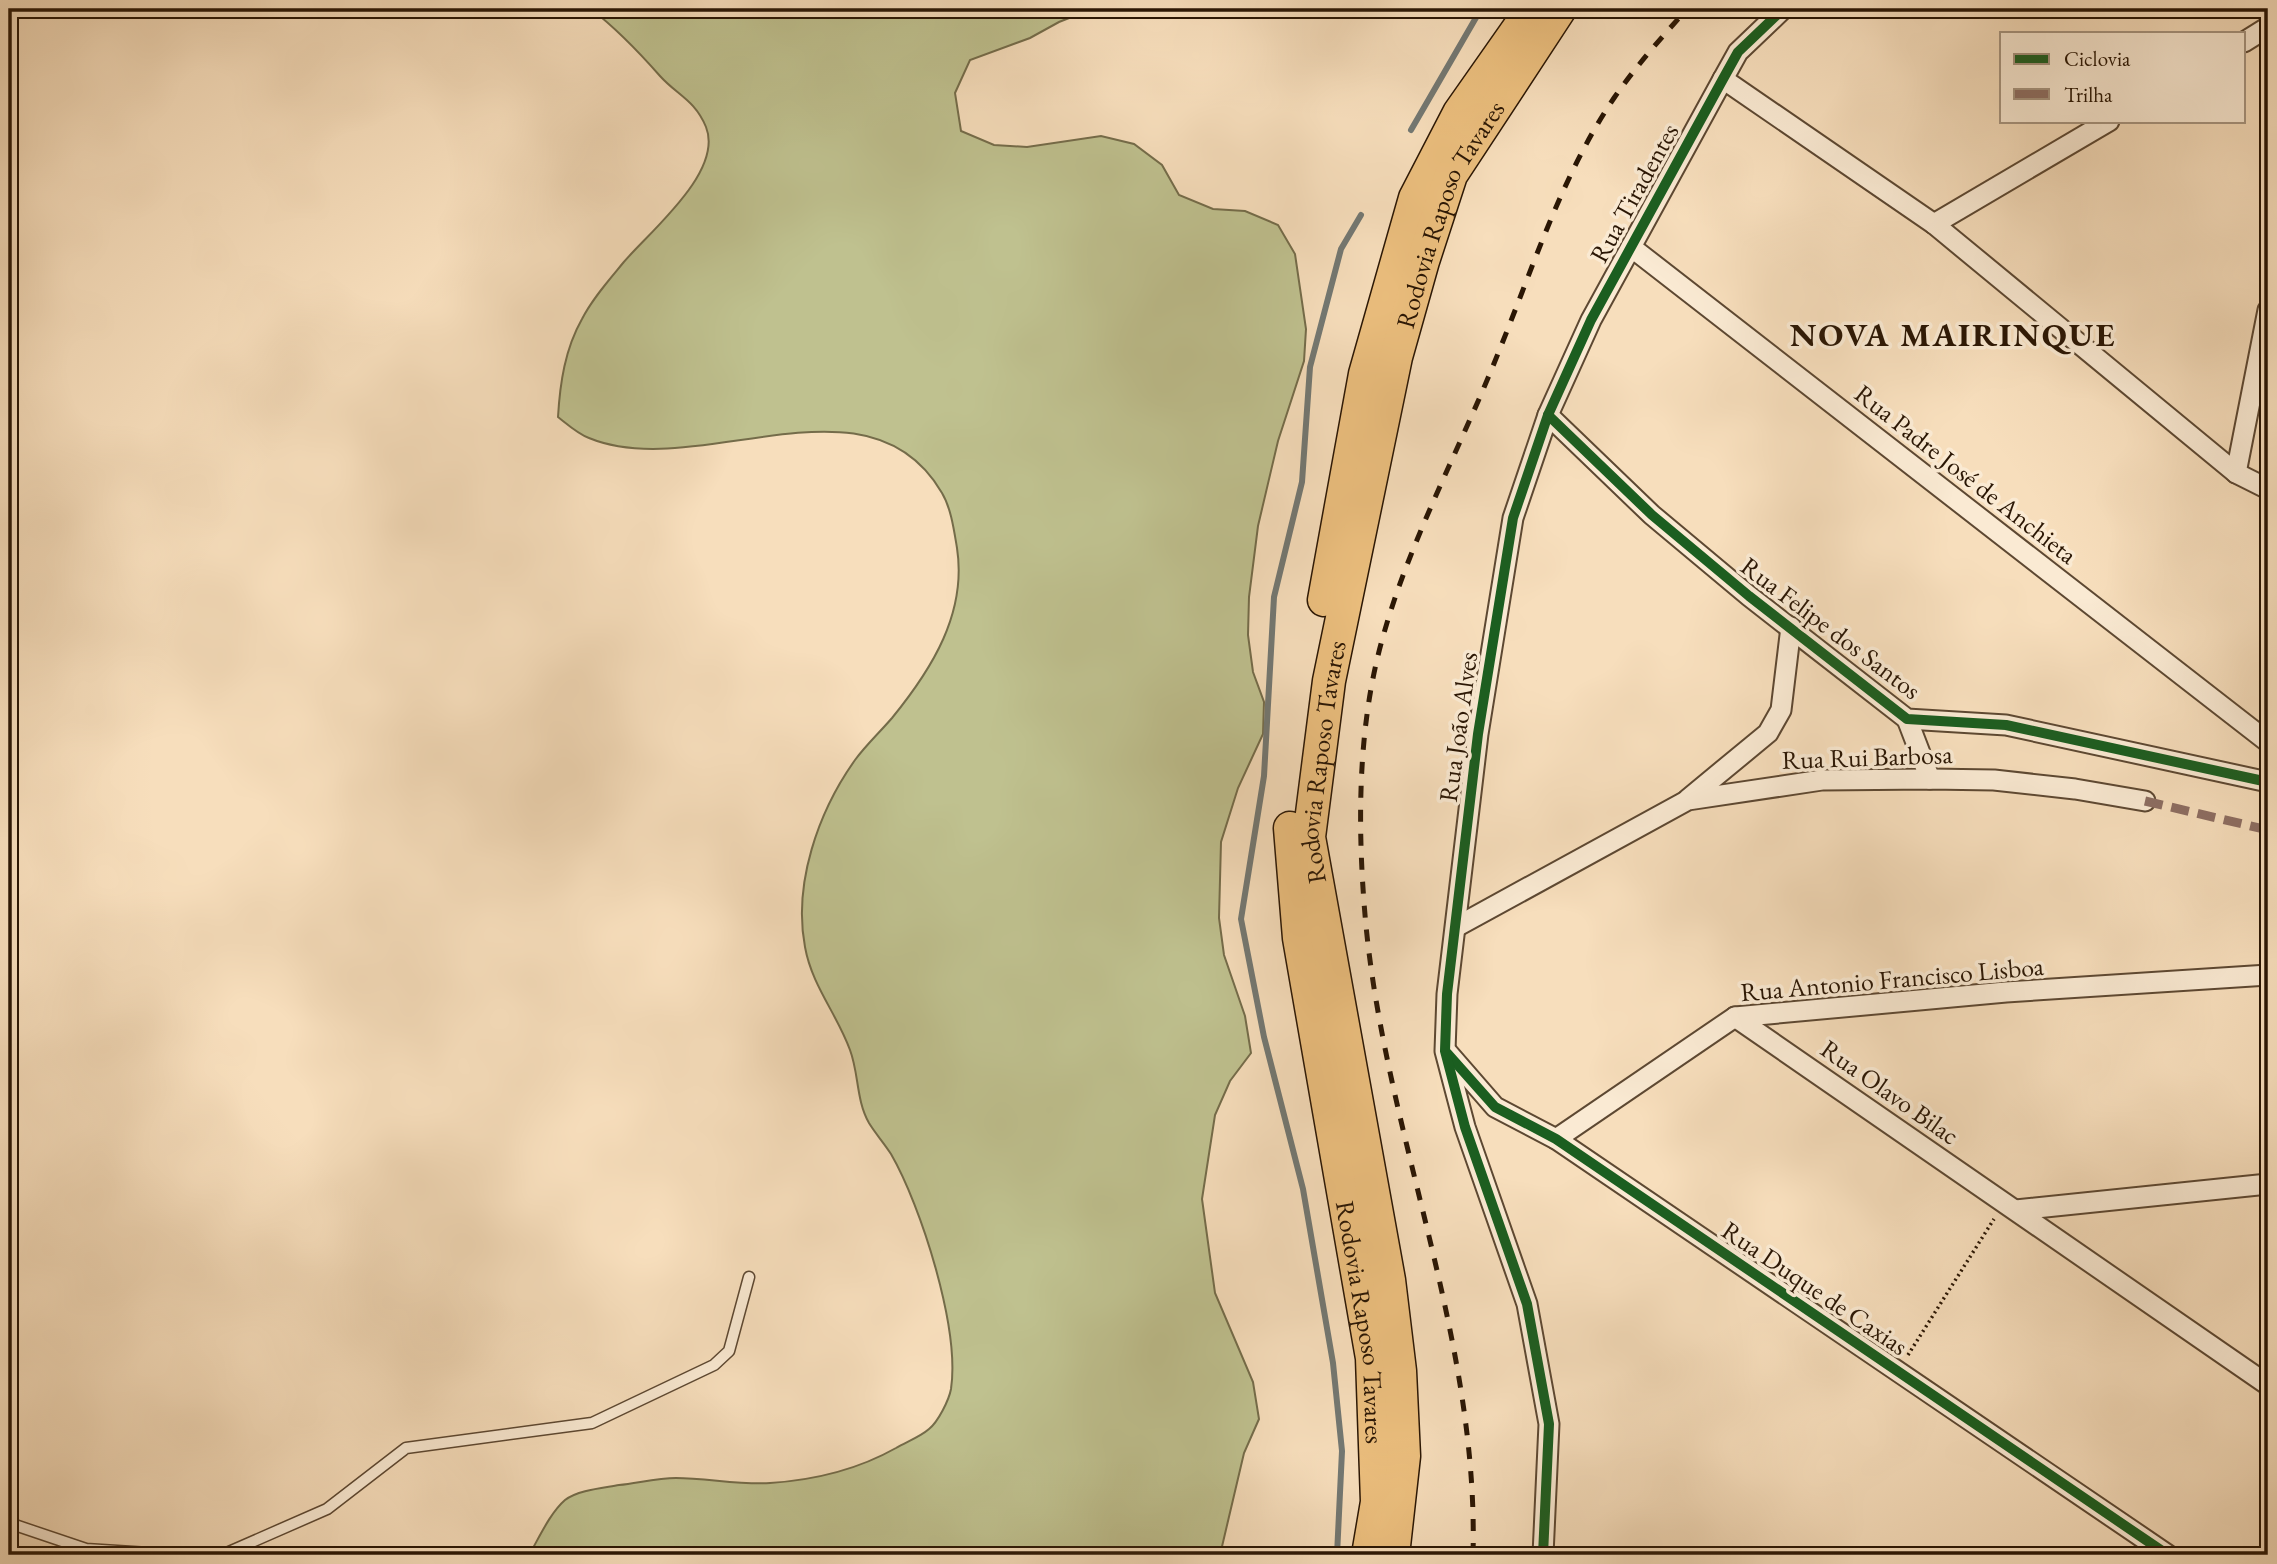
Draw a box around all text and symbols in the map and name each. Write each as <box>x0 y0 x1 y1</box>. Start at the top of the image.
legend <box>2000 32 2246 122</box>
text: Ciclovia <box>2064 45 2131 72</box>
text: Trilha <box>2064 81 2113 108</box>
street label: Rodovia Raposo Tavares <box>1388 94 1512 332</box>
street label: Rua Tiradentes <box>1582 117 1686 269</box>
district label: NOVA MAIRINQUE <box>1790 313 2116 356</box>
street label: Rua Padre José de Anchieta <box>1848 377 2085 572</box>
street label: Rua Felipe dos Santos <box>1734 549 1928 707</box>
street label: Rodovia Raposo Tavares <box>1292 638 1354 886</box>
street label: Rua João Alves <box>1431 650 1485 804</box>
street label: Rua Rui Barbosa <box>1781 737 1954 777</box>
street label: Rua Antonio Francisco Lisboa <box>1739 949 2046 1009</box>
street label: Rua Olavo Bilac <box>1814 1032 1966 1152</box>
street label: Rodovia Raposo Tavares <box>1328 1198 1392 1445</box>
street label: Rua Duque de Caxias <box>1715 1213 1915 1363</box>

